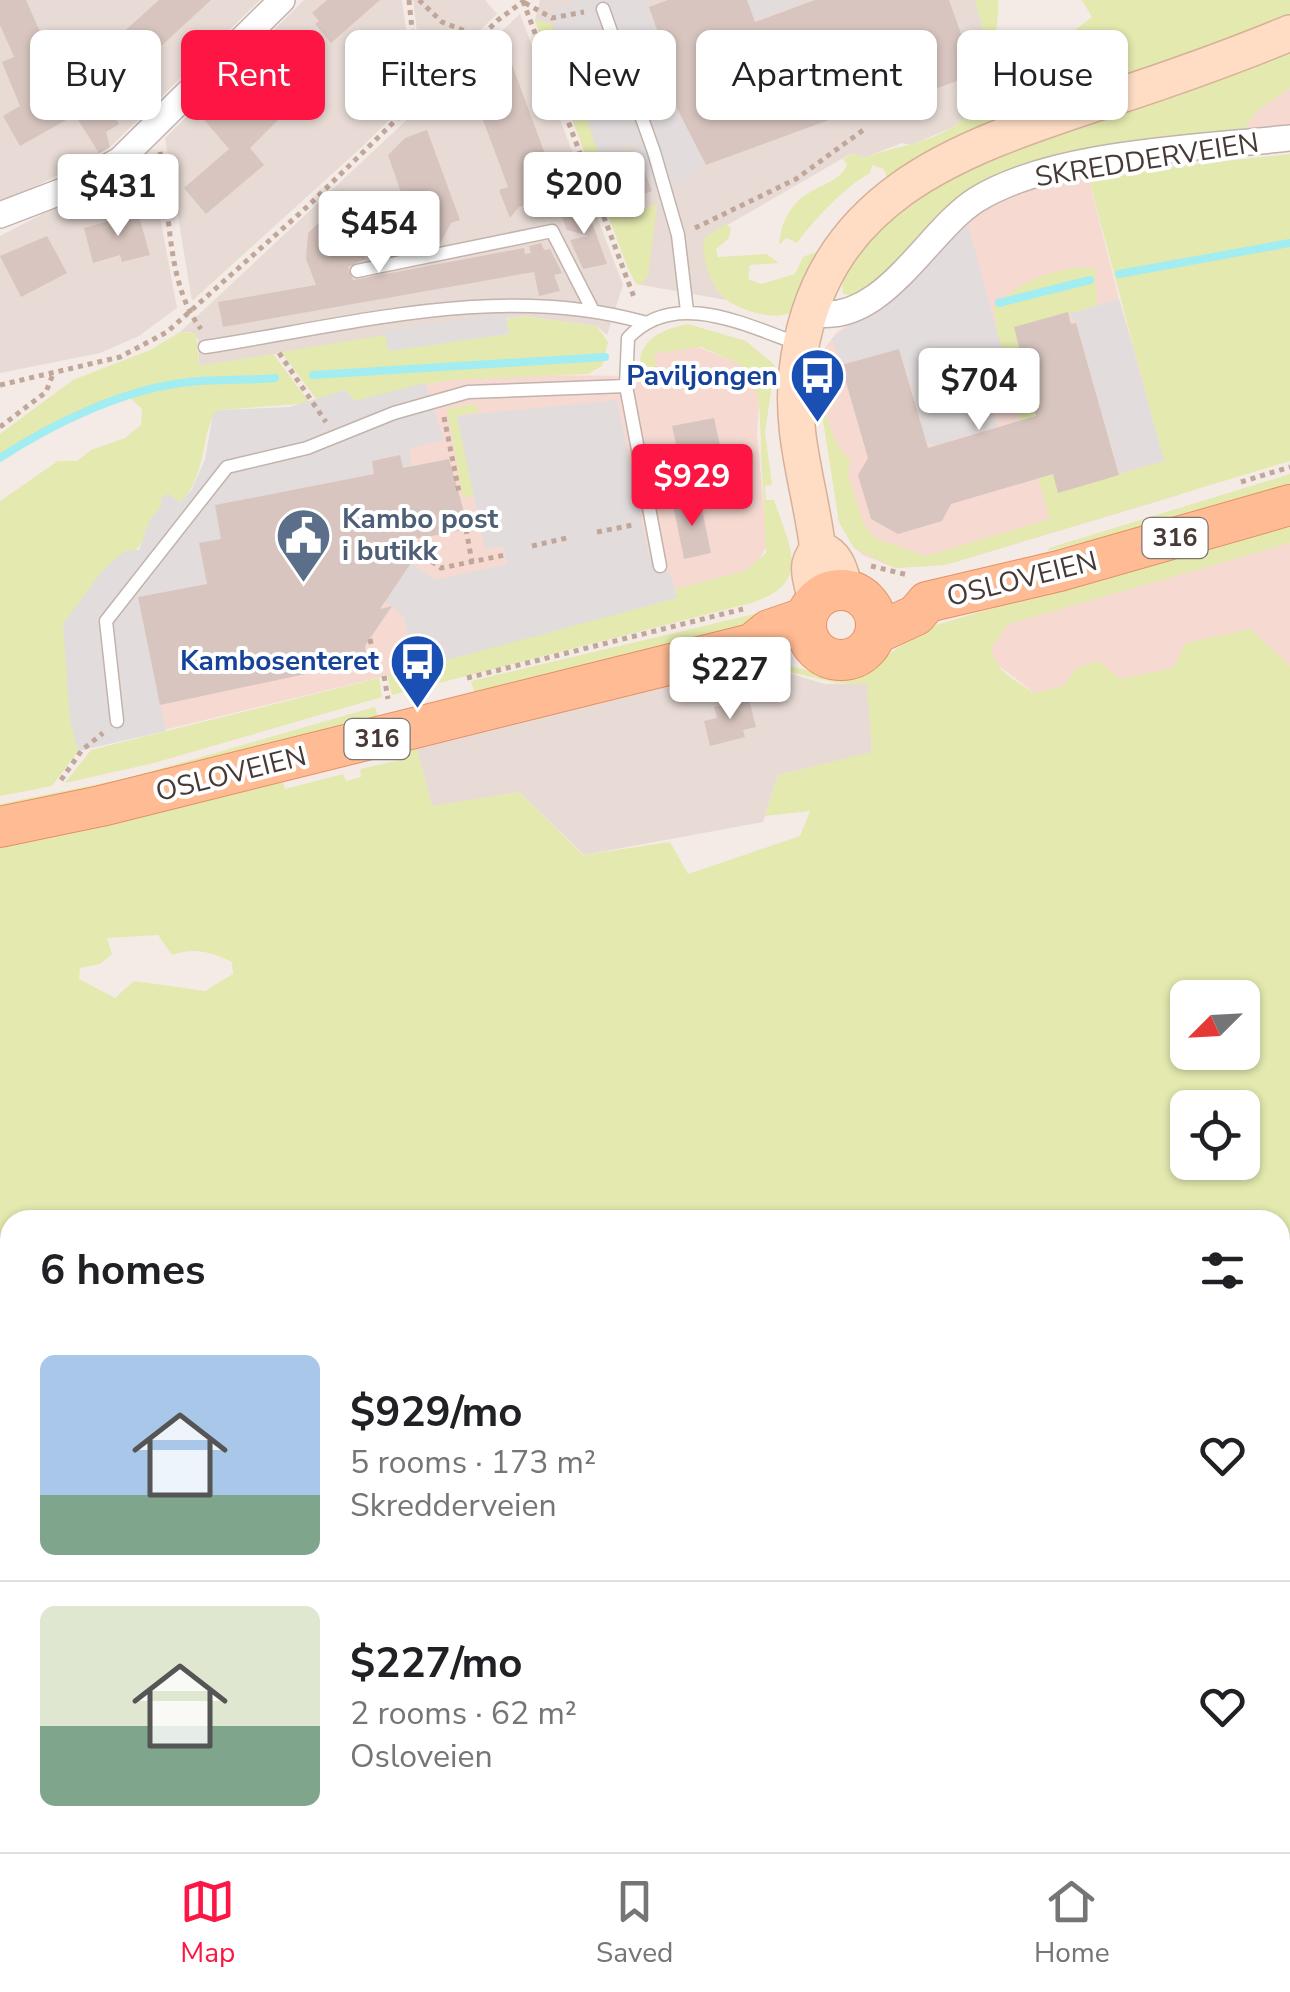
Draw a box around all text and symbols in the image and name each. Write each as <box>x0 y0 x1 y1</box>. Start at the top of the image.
chip: Buy <box>30 30 161 120</box>
chip: Rent <box>181 30 325 120</box>
chip: Filters <box>345 30 512 120</box>
chip: New <box>532 30 676 120</box>
chip: Apartment <box>696 30 937 120</box>
chip: House <box>957 30 1128 120</box>
street label: SKREDDERVEIEN <box>1032 124 1262 196</box>
pin: $200 <box>525 152 643 237</box>
pin: $431 <box>59 154 177 239</box>
text: $200 <box>546 163 622 206</box>
text: $431 <box>80 165 156 208</box>
pin: $454 <box>320 191 438 276</box>
text: $454 <box>341 202 417 245</box>
bus stop icon: Paviljongen <box>787 346 847 425</box>
pin: $704 <box>920 348 1038 433</box>
place label: Paviljongen <box>626 357 778 395</box>
text: $704 <box>941 359 1017 402</box>
pin: $929 <box>633 444 751 529</box>
text: $929 <box>654 455 730 498</box>
place label: Kambo post i butikk <box>342 500 498 570</box>
public building icon: Kambo post i butikk <box>273 505 333 584</box>
road number: 316 <box>1142 518 1208 558</box>
street label: OSLOVEIEN <box>943 542 1101 616</box>
bus stop icon: Kambosenteret <box>388 631 448 710</box>
pin: $227 <box>671 637 789 722</box>
place label: Kambosenteret <box>180 642 379 680</box>
text: $227 <box>692 648 768 691</box>
road number: 316 <box>344 719 410 759</box>
street label: OSLOVEIEN <box>152 737 310 811</box>
north arrow <box>1170 980 1260 1070</box>
map controls <box>1170 980 1260 1180</box>
button: locate <box>1170 1090 1260 1180</box>
text: 6 homes <box>40 1242 205 1299</box>
icon: filters <box>1195 1243 1250 1298</box>
text: $929/mo <box>350 1384 522 1441</box>
icon: home <box>120 1395 240 1515</box>
icon: heart <box>1195 1428 1250 1483</box>
text: 5 rooms · 173 m² <box>350 1441 596 1484</box>
text: Skredderveien <box>350 1484 557 1527</box>
text: $227/mo <box>350 1635 522 1692</box>
icon: home <box>120 1646 240 1766</box>
icon: heart <box>1195 1679 1250 1734</box>
text: 2 rooms · 62 m² <box>350 1692 577 1735</box>
text: Osloveien <box>350 1735 493 1778</box>
tab: Map <box>180 1874 235 1972</box>
tab: Saved <box>596 1874 673 1972</box>
tab: Home <box>1034 1874 1110 1972</box>

